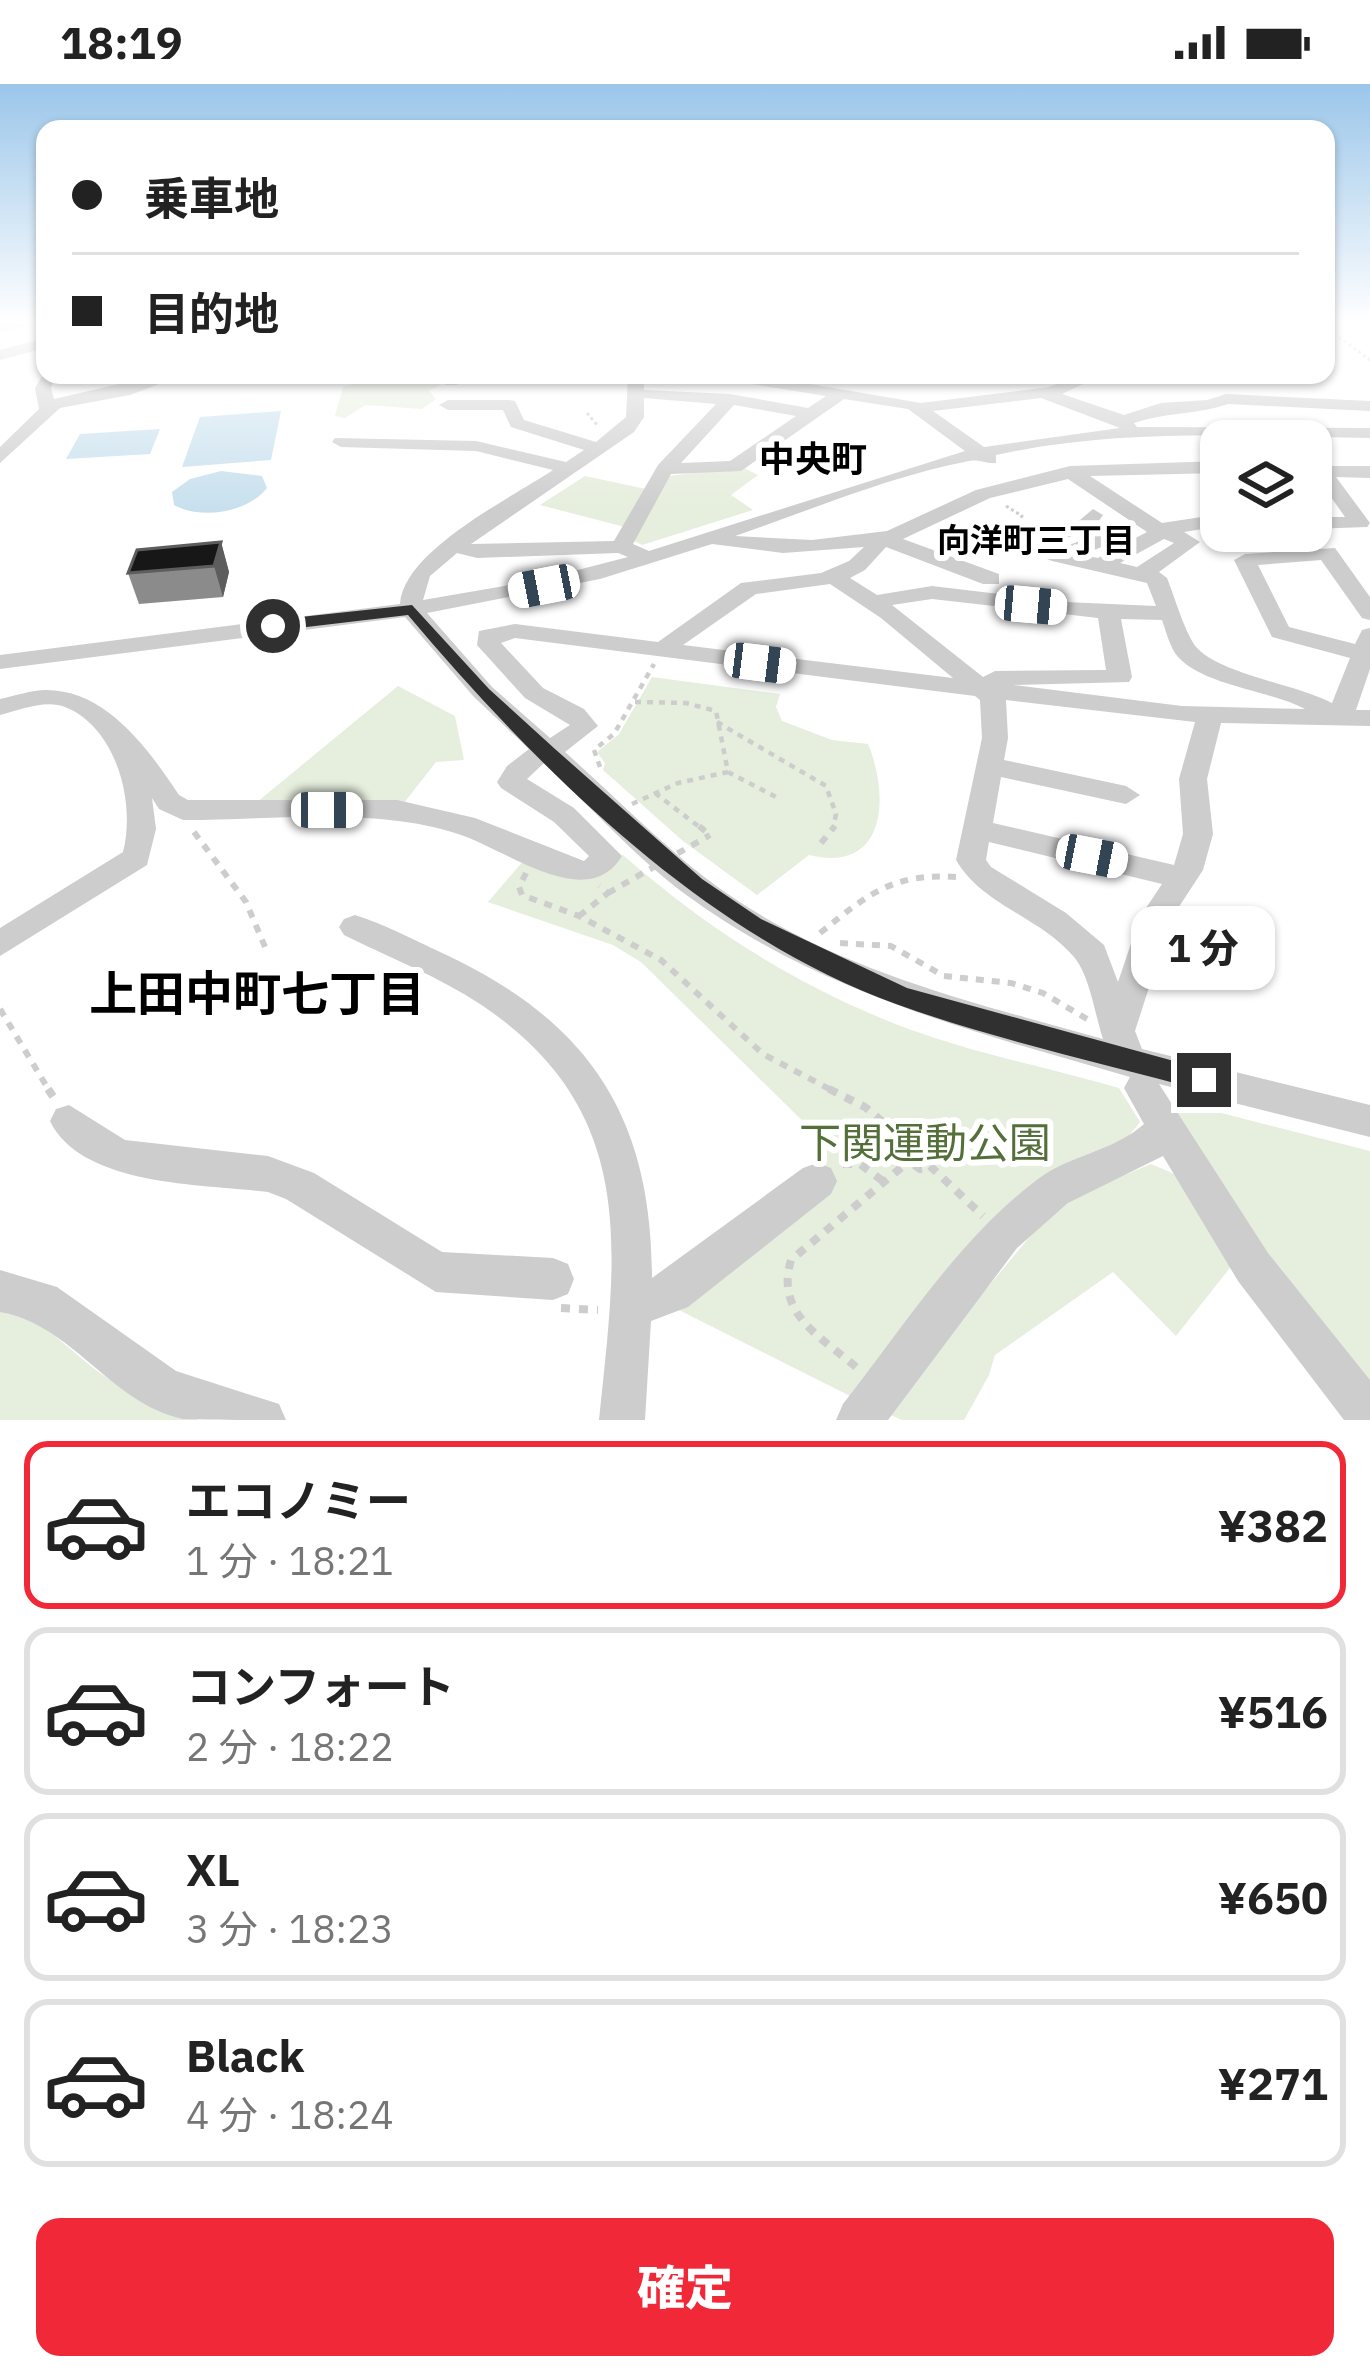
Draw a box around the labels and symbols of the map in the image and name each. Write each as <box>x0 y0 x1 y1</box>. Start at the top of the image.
district label: 中央町 <box>759 435 867 482</box>
district label: 向洋町三丁目 <box>937 518 1135 561</box>
car <box>505 561 583 611</box>
car <box>994 584 1068 626</box>
route start <box>246 599 300 653</box>
car <box>722 641 798 685</box>
car <box>291 792 363 828</box>
car <box>1053 831 1131 881</box>
callout: 1 分 <box>1132 906 1276 990</box>
district label: 上田中町七丁目 <box>89 962 425 1024</box>
route end <box>1177 1053 1231 1107</box>
park label: 下関運動公園 <box>799 1115 1051 1170</box>

